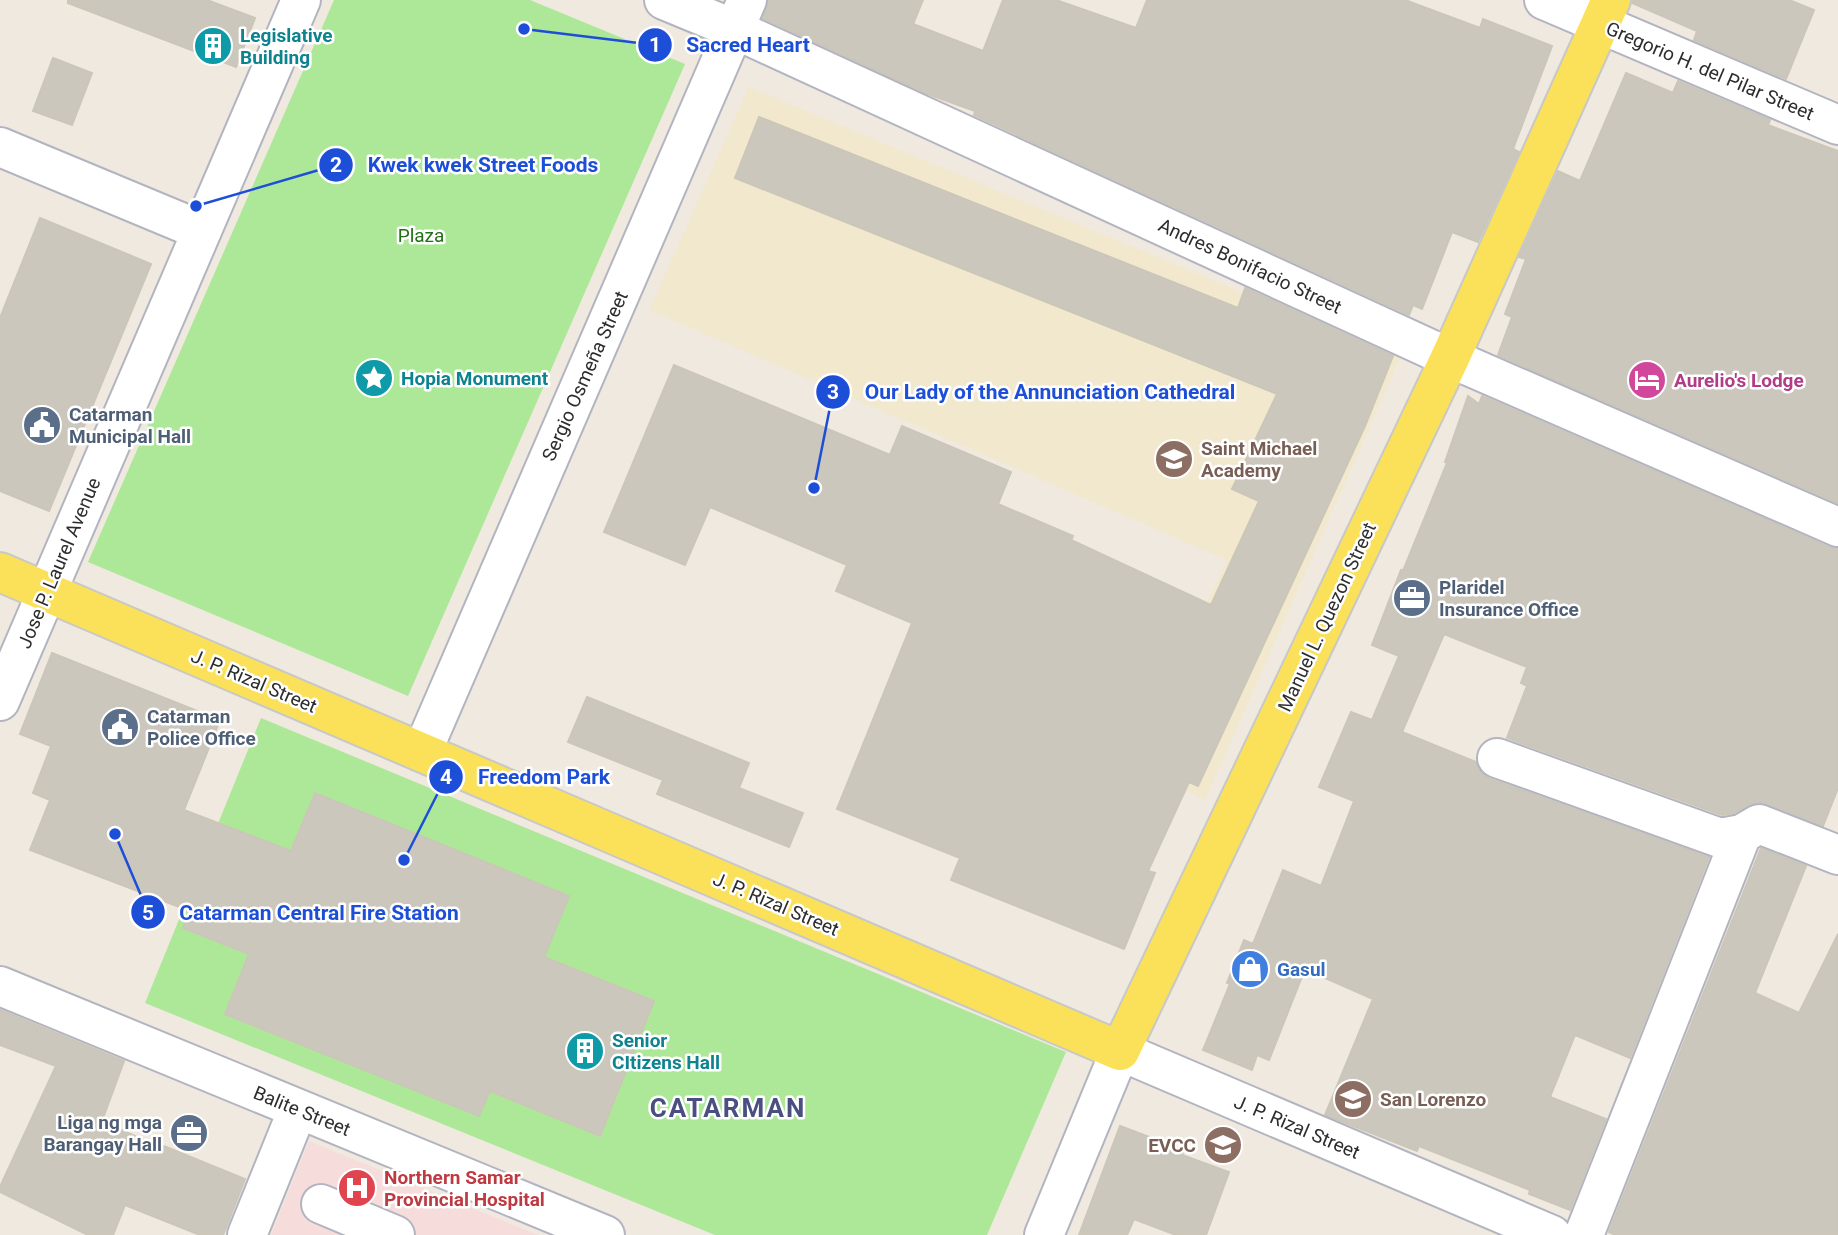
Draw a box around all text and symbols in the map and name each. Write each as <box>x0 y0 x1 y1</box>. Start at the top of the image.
street label: Gregorio H. del Pilar Street <box>1603 17 1817 125</box>
place label: Legislative Building <box>240 24 333 69</box>
callout: Sacred Heart <box>637 24 824 66</box>
building icon: Legislative Building <box>192 25 234 67</box>
text: 1 <box>649 33 661 57</box>
text: Sacred Heart <box>686 33 810 57</box>
callout: Kwek kwek Street Foods <box>318 144 612 186</box>
text: 2 <box>330 153 342 177</box>
text: Kwek kwek Street Foods <box>368 153 598 177</box>
street label: Andres Bonifacio Street <box>1155 213 1345 319</box>
park label: Plaza <box>398 224 444 247</box>
street label: Sergio Osmeña Street <box>537 287 633 465</box>
place icon: Hopia Monument <box>353 357 395 399</box>
hotel icon: Aurelio's Lodge <box>1626 359 1668 401</box>
place label: Hopia Monument <box>401 367 549 390</box>
place label: Aurelio's Lodge <box>1674 369 1804 392</box>
callout: Our Lady of the Annunciation Cathedral <box>816 371 1249 413</box>
text: 3 <box>827 380 839 404</box>
text: Our Lady of the Annunciation Cathedral <box>865 380 1235 404</box>
place label: Catarman Municipal Hall <box>69 403 191 448</box>
public building icon: Catarman Municipal Hall <box>21 404 63 446</box>
place label: Saint Michael Academy <box>1201 437 1317 482</box>
school or university icon: Saint Michael Academy <box>1153 438 1195 480</box>
street label: Jose P. Laurel Avenue <box>13 474 105 652</box>
street label: Manuel L. Quezon Street <box>1273 519 1381 715</box>
place label: Plaridel Insurance Office <box>1439 576 1579 621</box>
office icon: Plaridel Insurance Office <box>1391 577 1433 619</box>
street label: J. P. Rizal Street <box>188 644 320 718</box>
place label: Catarman Police Office <box>147 705 256 750</box>
public building icon: Catarman Police Office <box>99 706 141 748</box>
callout: Freedom Park <box>429 756 624 798</box>
text: 4 <box>440 765 452 789</box>
text: Freedom Park <box>478 765 611 789</box>
street label: J. P. Rizal Street <box>710 867 842 941</box>
callout: Catarman Central Fire Station <box>130 891 473 933</box>
text: 5 <box>142 901 154 925</box>
text: Catarman Central Fire Station <box>179 901 459 925</box>
shop icon: Gasul <box>1229 948 1271 990</box>
place label: Gasul <box>1277 958 1326 981</box>
place label: Senior CItizens Hall <box>612 1029 720 1074</box>
building icon: Senior CItizens Hall <box>564 1030 606 1072</box>
school or university icon: San Lorenzo <box>1332 1078 1374 1120</box>
street label: Balite Street <box>250 1081 354 1141</box>
place label: San Lorenzo <box>1380 1088 1486 1111</box>
street label: J. P. Rizal Street <box>1231 1090 1363 1164</box>
district label: CATARMAN <box>650 1093 806 1123</box>
place label: Liga ng mga Barangay Hall <box>43 1111 162 1156</box>
office icon: Liga ng mga Barangay Hall <box>168 1112 210 1154</box>
school or university icon: EVCC <box>1202 1124 1244 1166</box>
place label: EVCC <box>1148 1134 1196 1157</box>
place label: Northern Samar Provincial Hospital <box>384 1166 545 1211</box>
hospital icon: Northern Samar Provincial Hospital <box>336 1167 378 1209</box>

